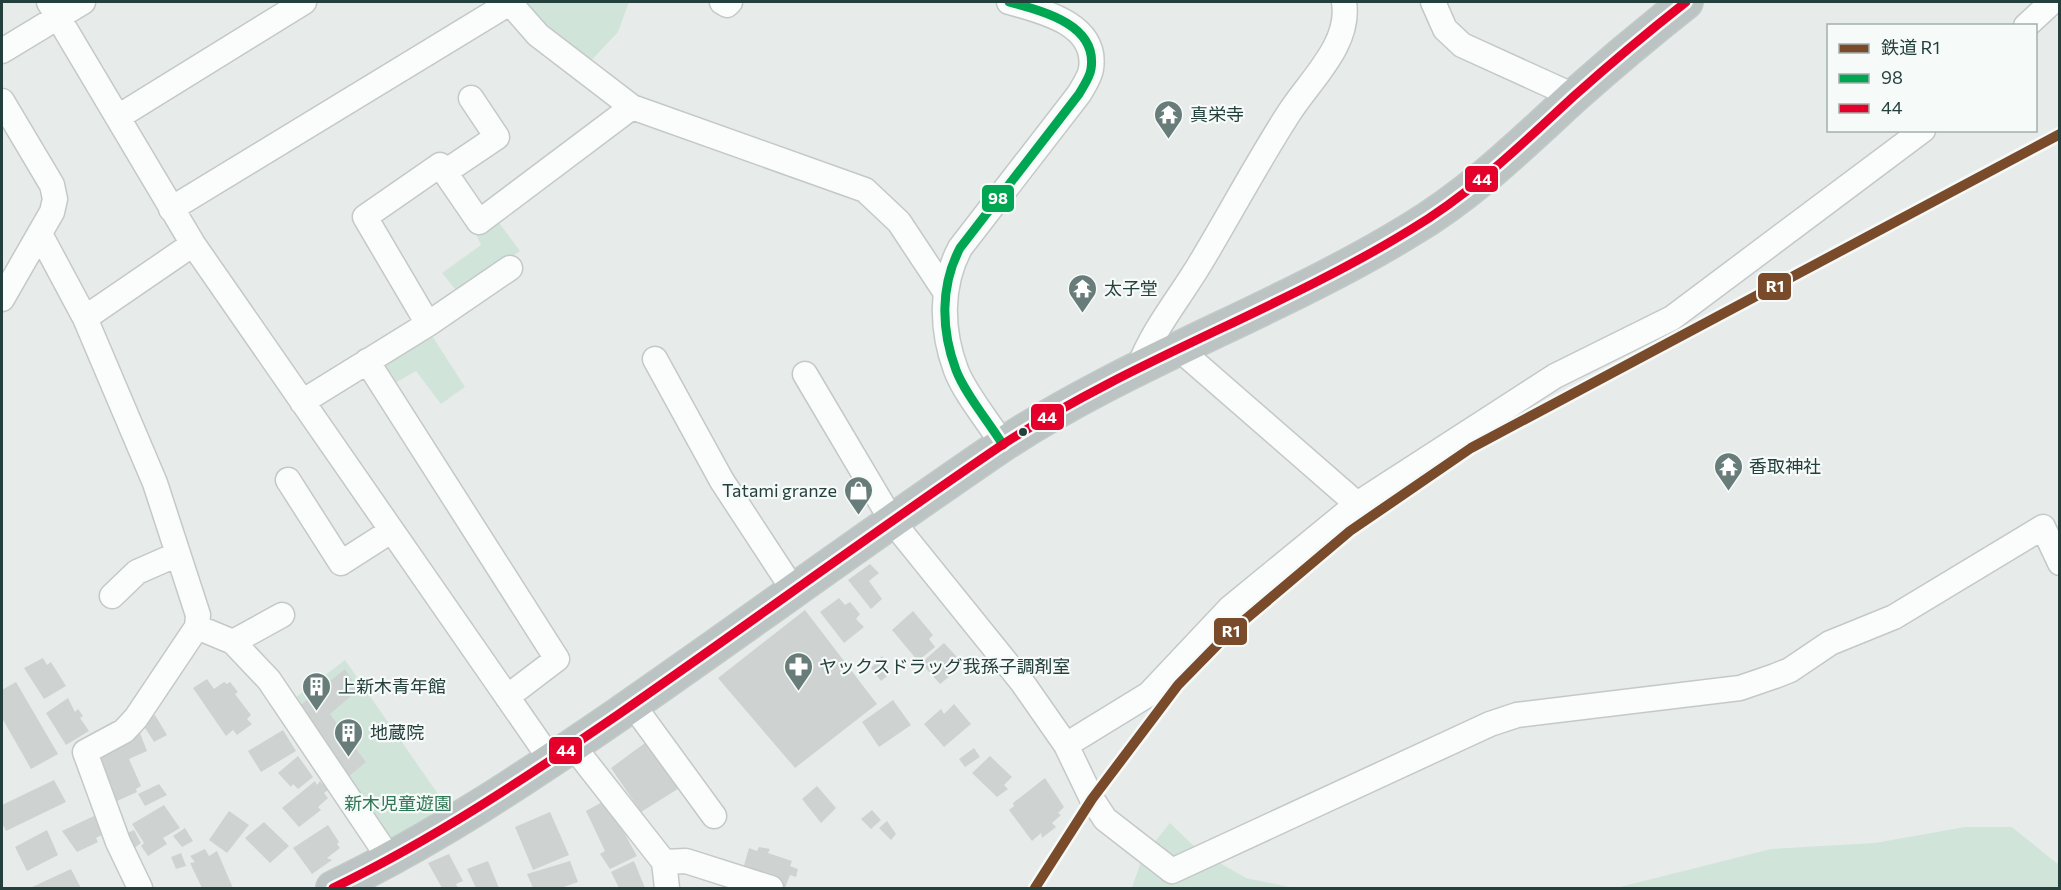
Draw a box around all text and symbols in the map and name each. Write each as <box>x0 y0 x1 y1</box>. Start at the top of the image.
legend <box>1827 24 2037 132</box>
text: 鉄道 R1 <box>1881 36 1940 58</box>
text: 98 <box>1881 66 1903 88</box>
text: 44 <box>1881 96 1903 118</box>
temple icon: 真栄寺 <box>1153 98 1185 140</box>
place label: 真栄寺 <box>1190 103 1244 125</box>
line badge: 44 <box>1464 165 1499 193</box>
text: 44 <box>1472 169 1492 188</box>
line badge: 98 <box>981 184 1015 213</box>
text: 98 <box>988 188 1008 207</box>
temple icon: 太子堂 <box>1067 272 1099 314</box>
line badge: R1 <box>1757 272 1792 301</box>
text: R1 <box>1766 276 1784 295</box>
place label: 太子堂 <box>1104 277 1158 299</box>
line badge: 44 <box>1030 403 1065 431</box>
text: 44 <box>1037 407 1057 426</box>
unlabelled marker <box>1017 426 1029 438</box>
temple icon: 香取神社 <box>1712 450 1744 492</box>
place label: 香取神社 <box>1749 455 1821 477</box>
shop icon: Tatami granze <box>842 474 874 516</box>
place label: Tatami granze <box>722 479 837 501</box>
line badge: R1 <box>1213 617 1248 646</box>
text: R1 <box>1222 621 1240 640</box>
pharmacy icon: ヤックスドラッグ我孫子調剤室 <box>782 650 814 692</box>
place label: ヤックスドラッグ我孫子調剤室 <box>819 655 1070 677</box>
building icon: 上新木青年館 <box>301 670 333 712</box>
place label: 上新木青年館 <box>338 675 446 697</box>
building icon: 地蔵院 <box>333 716 365 758</box>
place label: 地蔵院 <box>370 721 424 743</box>
line badge: 44 <box>548 736 583 765</box>
text: 44 <box>556 740 576 759</box>
park label: 新木児童遊園 <box>344 792 452 814</box>

